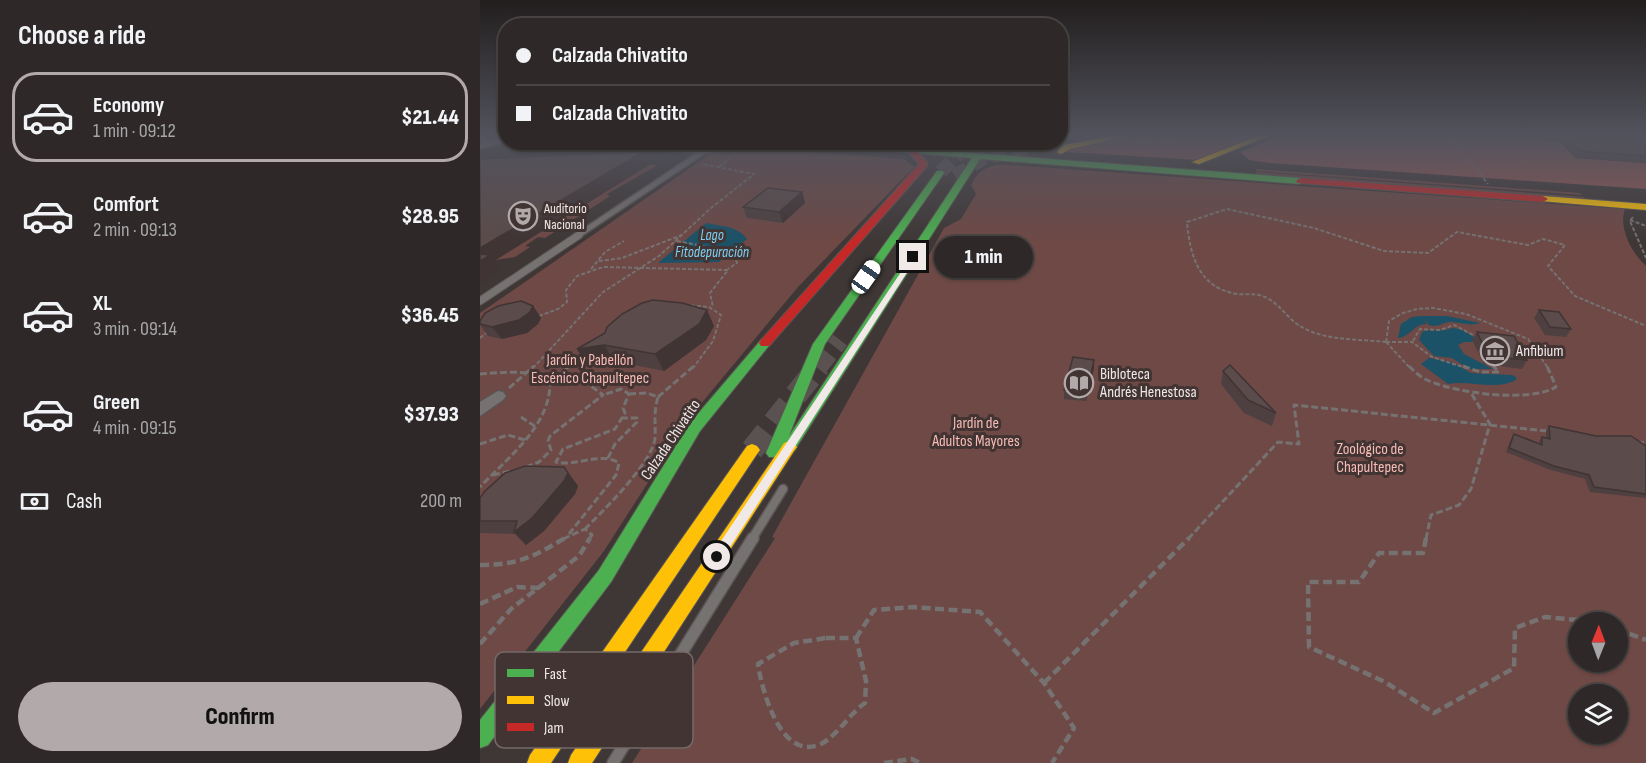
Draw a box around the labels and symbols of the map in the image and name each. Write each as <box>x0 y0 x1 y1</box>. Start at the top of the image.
theatre icon: Auditorio Nacional <box>507 200 539 232</box>
place label: Auditorio Nacional <box>543 200 587 233</box>
water label: Lago Fitodepuración <box>675 226 749 262</box>
callout: 1 min <box>934 236 1033 278</box>
route end <box>899 243 926 270</box>
car <box>848 257 884 297</box>
museum icon: Anfibium <box>1479 335 1511 367</box>
place label: Anfibium <box>1515 342 1564 361</box>
park label: Jardín y Pabellón Escénico Chapultepec <box>531 351 649 388</box>
place label: Bibloteca Andrés Henestosa <box>1099 365 1197 402</box>
library icon: Bibloteca Andrés Henestosa <box>1063 367 1095 399</box>
street label: Calzada Chivatito <box>637 396 705 484</box>
park label: Jardín de Adultos Mayores <box>931 414 1020 451</box>
park label: Zoológico de Chapultepec <box>1336 440 1404 477</box>
route start <box>703 543 730 570</box>
north arrow <box>1568 612 1628 672</box>
legend <box>495 652 693 748</box>
text: Fast <box>544 665 567 684</box>
text: Slow <box>544 692 569 711</box>
text: Jam <box>543 719 564 738</box>

